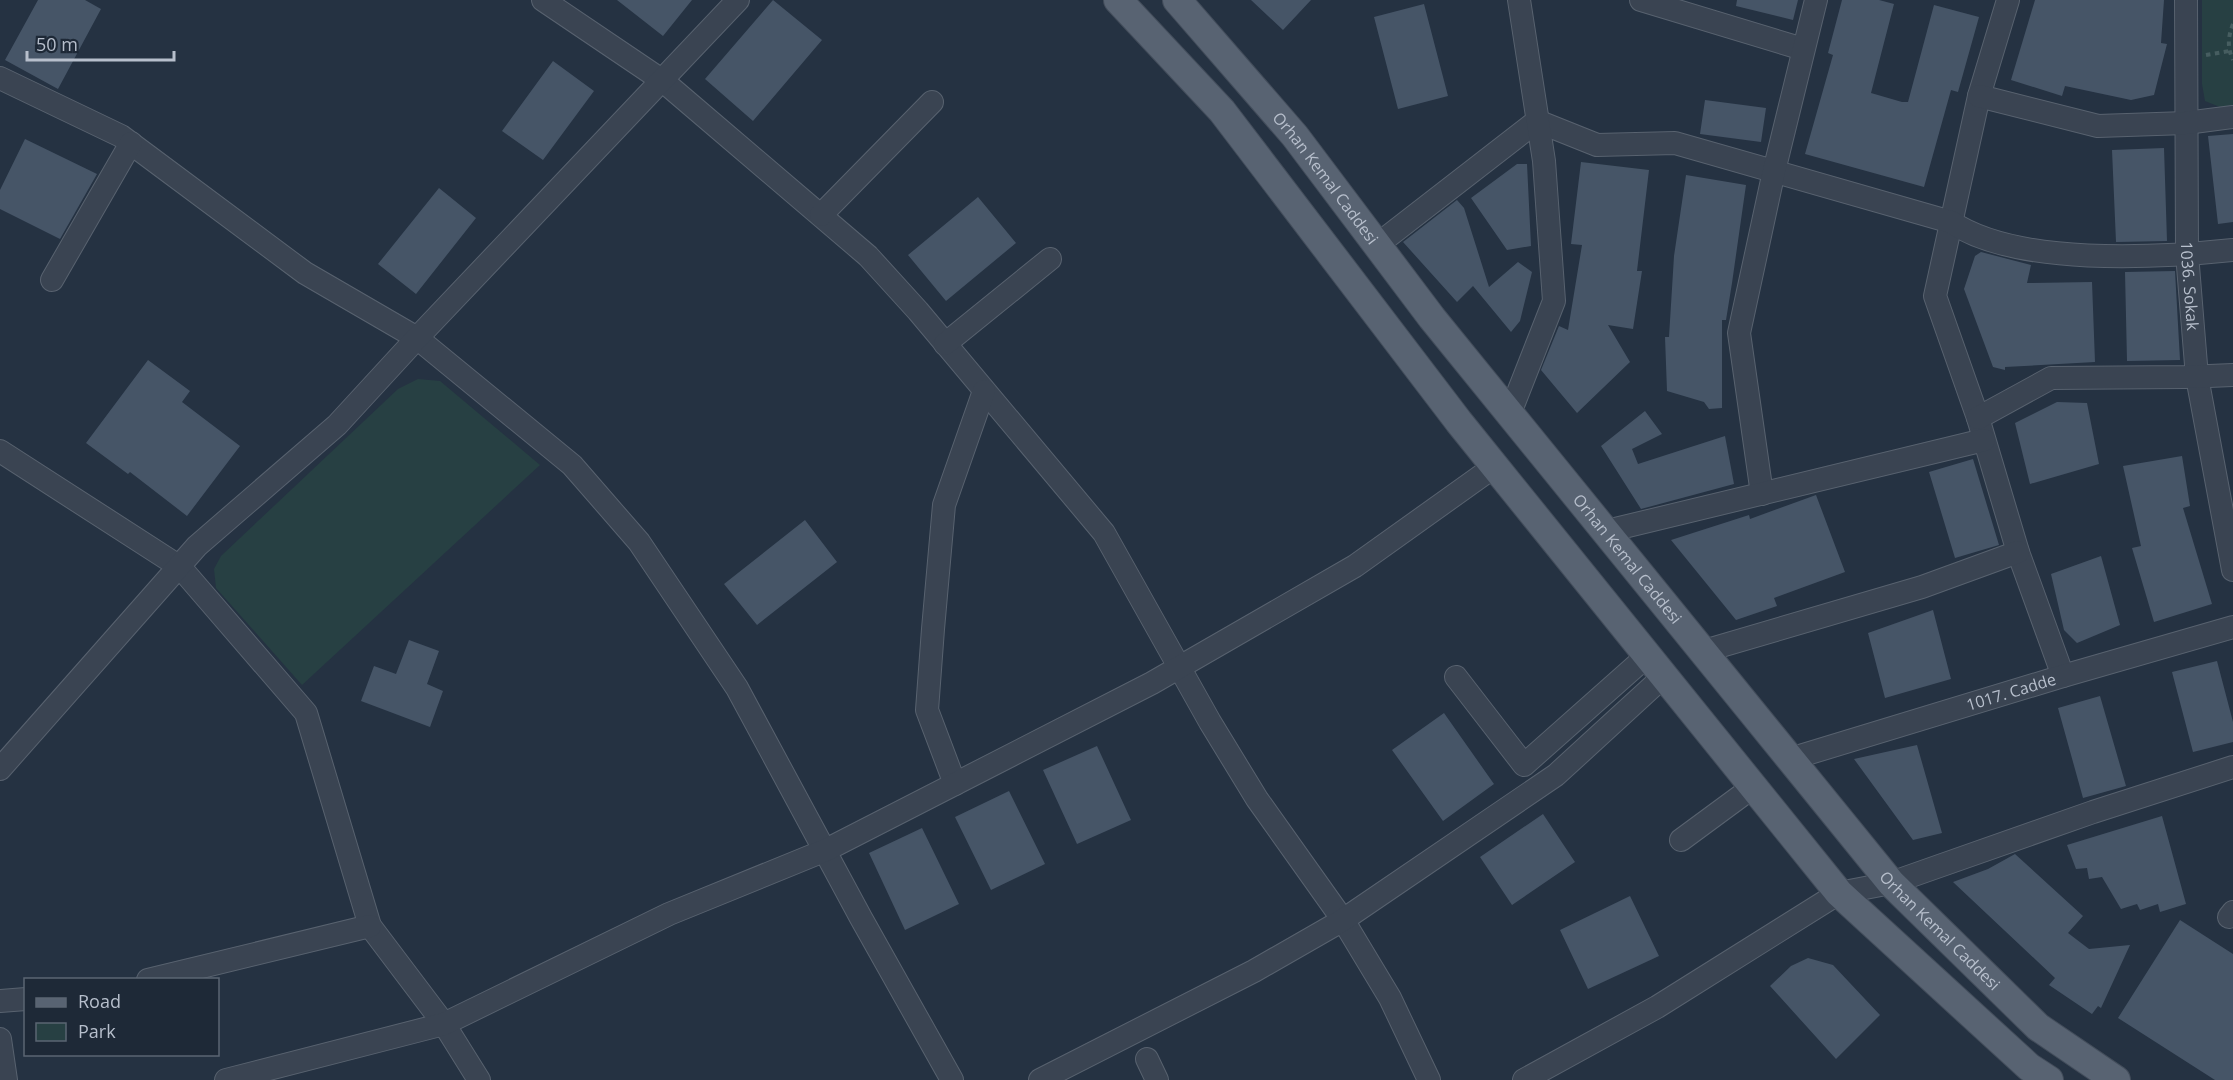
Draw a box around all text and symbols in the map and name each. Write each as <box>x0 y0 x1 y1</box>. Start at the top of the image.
scale bar <box>27 24 174 62</box>
text: 50 m <box>36 32 78 56</box>
street label: Orhan Kemal Caddesi <box>1268 107 1384 249</box>
street label: 1036. Sokak <box>2176 241 2204 332</box>
street label: Orhan Kemal Caddesi <box>1568 489 1687 628</box>
street label: 1017. Cadde <box>1964 668 2058 716</box>
street label: Orhan Kemal Caddesi <box>1875 866 2005 995</box>
legend <box>24 978 219 1056</box>
text: Road <box>78 989 121 1013</box>
text: Park <box>78 1019 116 1043</box>

